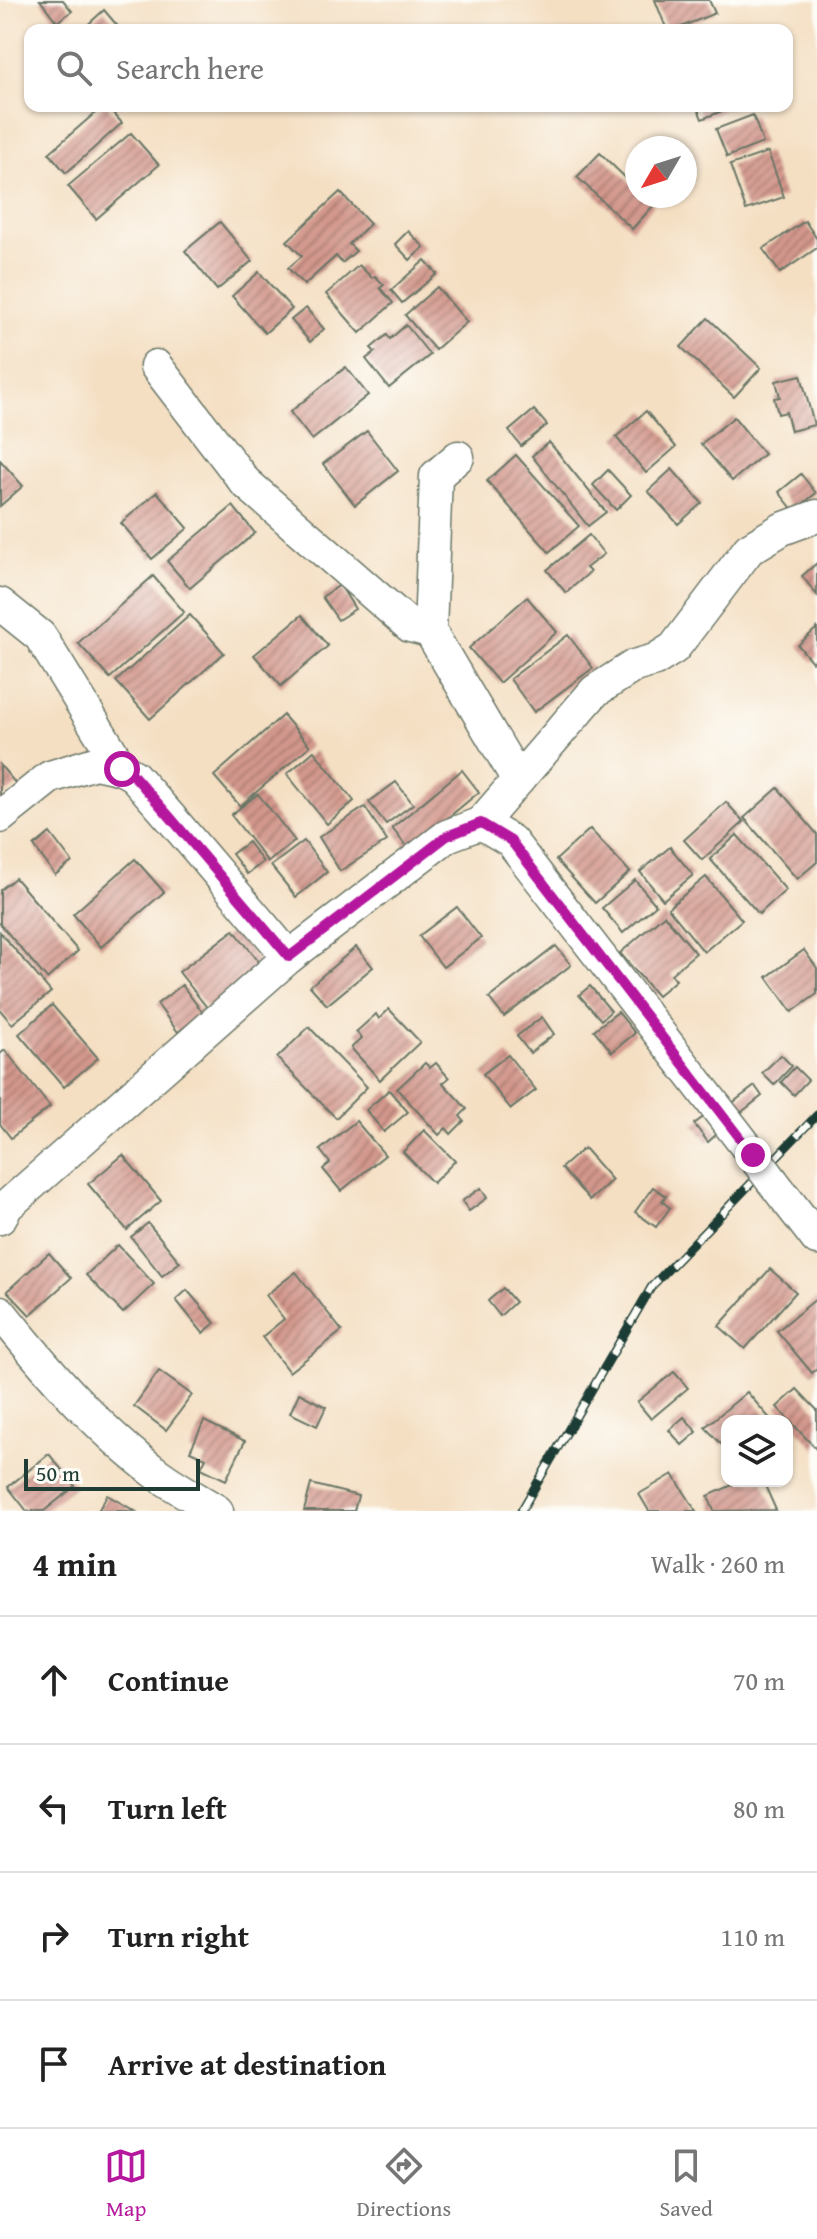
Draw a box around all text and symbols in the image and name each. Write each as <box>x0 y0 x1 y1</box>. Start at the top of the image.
search box <box>24 24 793 112</box>
icon: search <box>52 46 96 90</box>
text: Search here <box>116 46 264 90</box>
north arrow <box>625 136 697 208</box>
route start <box>104 751 140 787</box>
route end <box>735 1137 771 1173</box>
map controls <box>721 1415 793 1487</box>
button: layers <box>721 1415 793 1487</box>
scale bar <box>24 1455 200 1491</box>
text: 50 m <box>36 1457 80 1489</box>
text: 4 min <box>32 1539 117 1588</box>
text: Walk · 260 m <box>651 1544 785 1583</box>
icon: ahead <box>32 1658 76 1702</box>
text: Continue <box>108 1658 229 1702</box>
text: 70 m <box>733 1661 785 1700</box>
icon: left <box>32 1786 76 1830</box>
text: Turn left <box>108 1786 227 1830</box>
text: 80 m <box>733 1789 785 1828</box>
icon: right <box>32 1914 76 1958</box>
text: Turn right <box>108 1914 249 1958</box>
text: 110 m <box>720 1917 785 1956</box>
icon: arrive <box>32 2042 76 2086</box>
text: Arrive at destination <box>108 2042 386 2086</box>
tab: Map <box>104 2144 148 2224</box>
tab: Directions <box>357 2144 451 2224</box>
tab: Saved <box>660 2144 713 2224</box>

